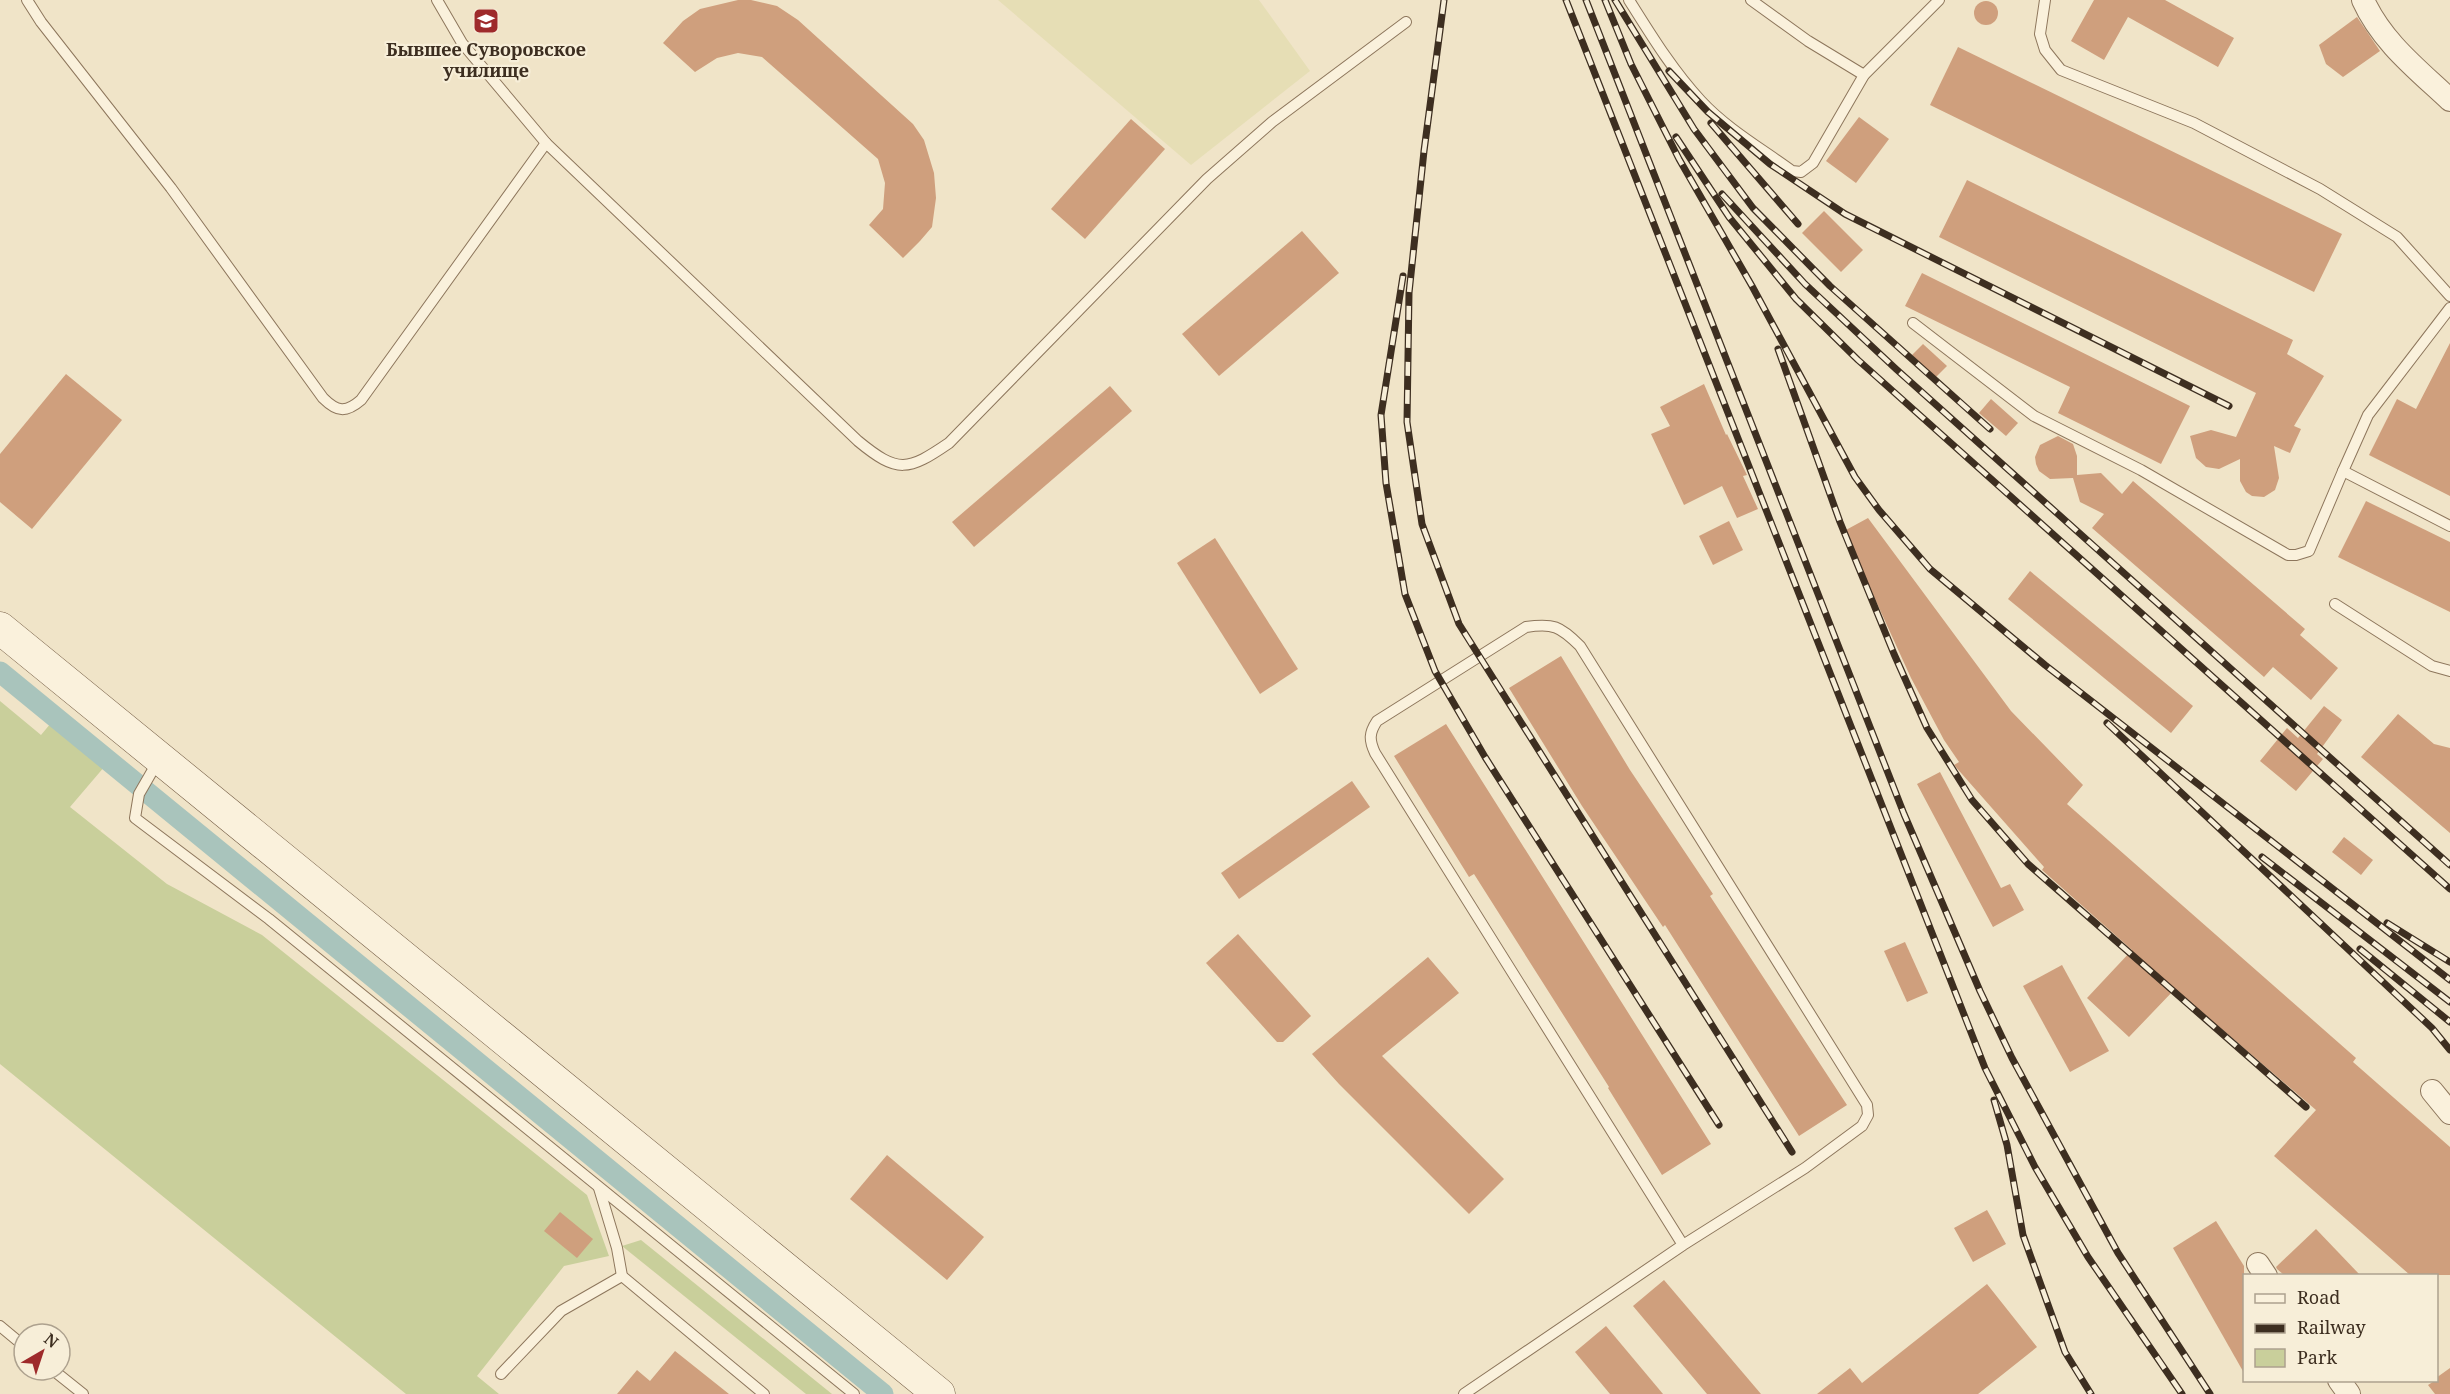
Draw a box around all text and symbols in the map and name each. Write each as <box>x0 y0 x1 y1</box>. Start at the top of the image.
school or university icon: Бывшее Суворовское училище <box>471 6 501 36</box>
place label: Бывшее Суворовское училище <box>386 37 586 82</box>
legend <box>2243 1274 2438 1382</box>
text: Road <box>2297 1285 2340 1309</box>
text: Railway <box>2297 1315 2367 1339</box>
north arrow <box>12 1322 72 1382</box>
text: N <box>40 1328 64 1353</box>
text: Park <box>2297 1345 2337 1369</box>

